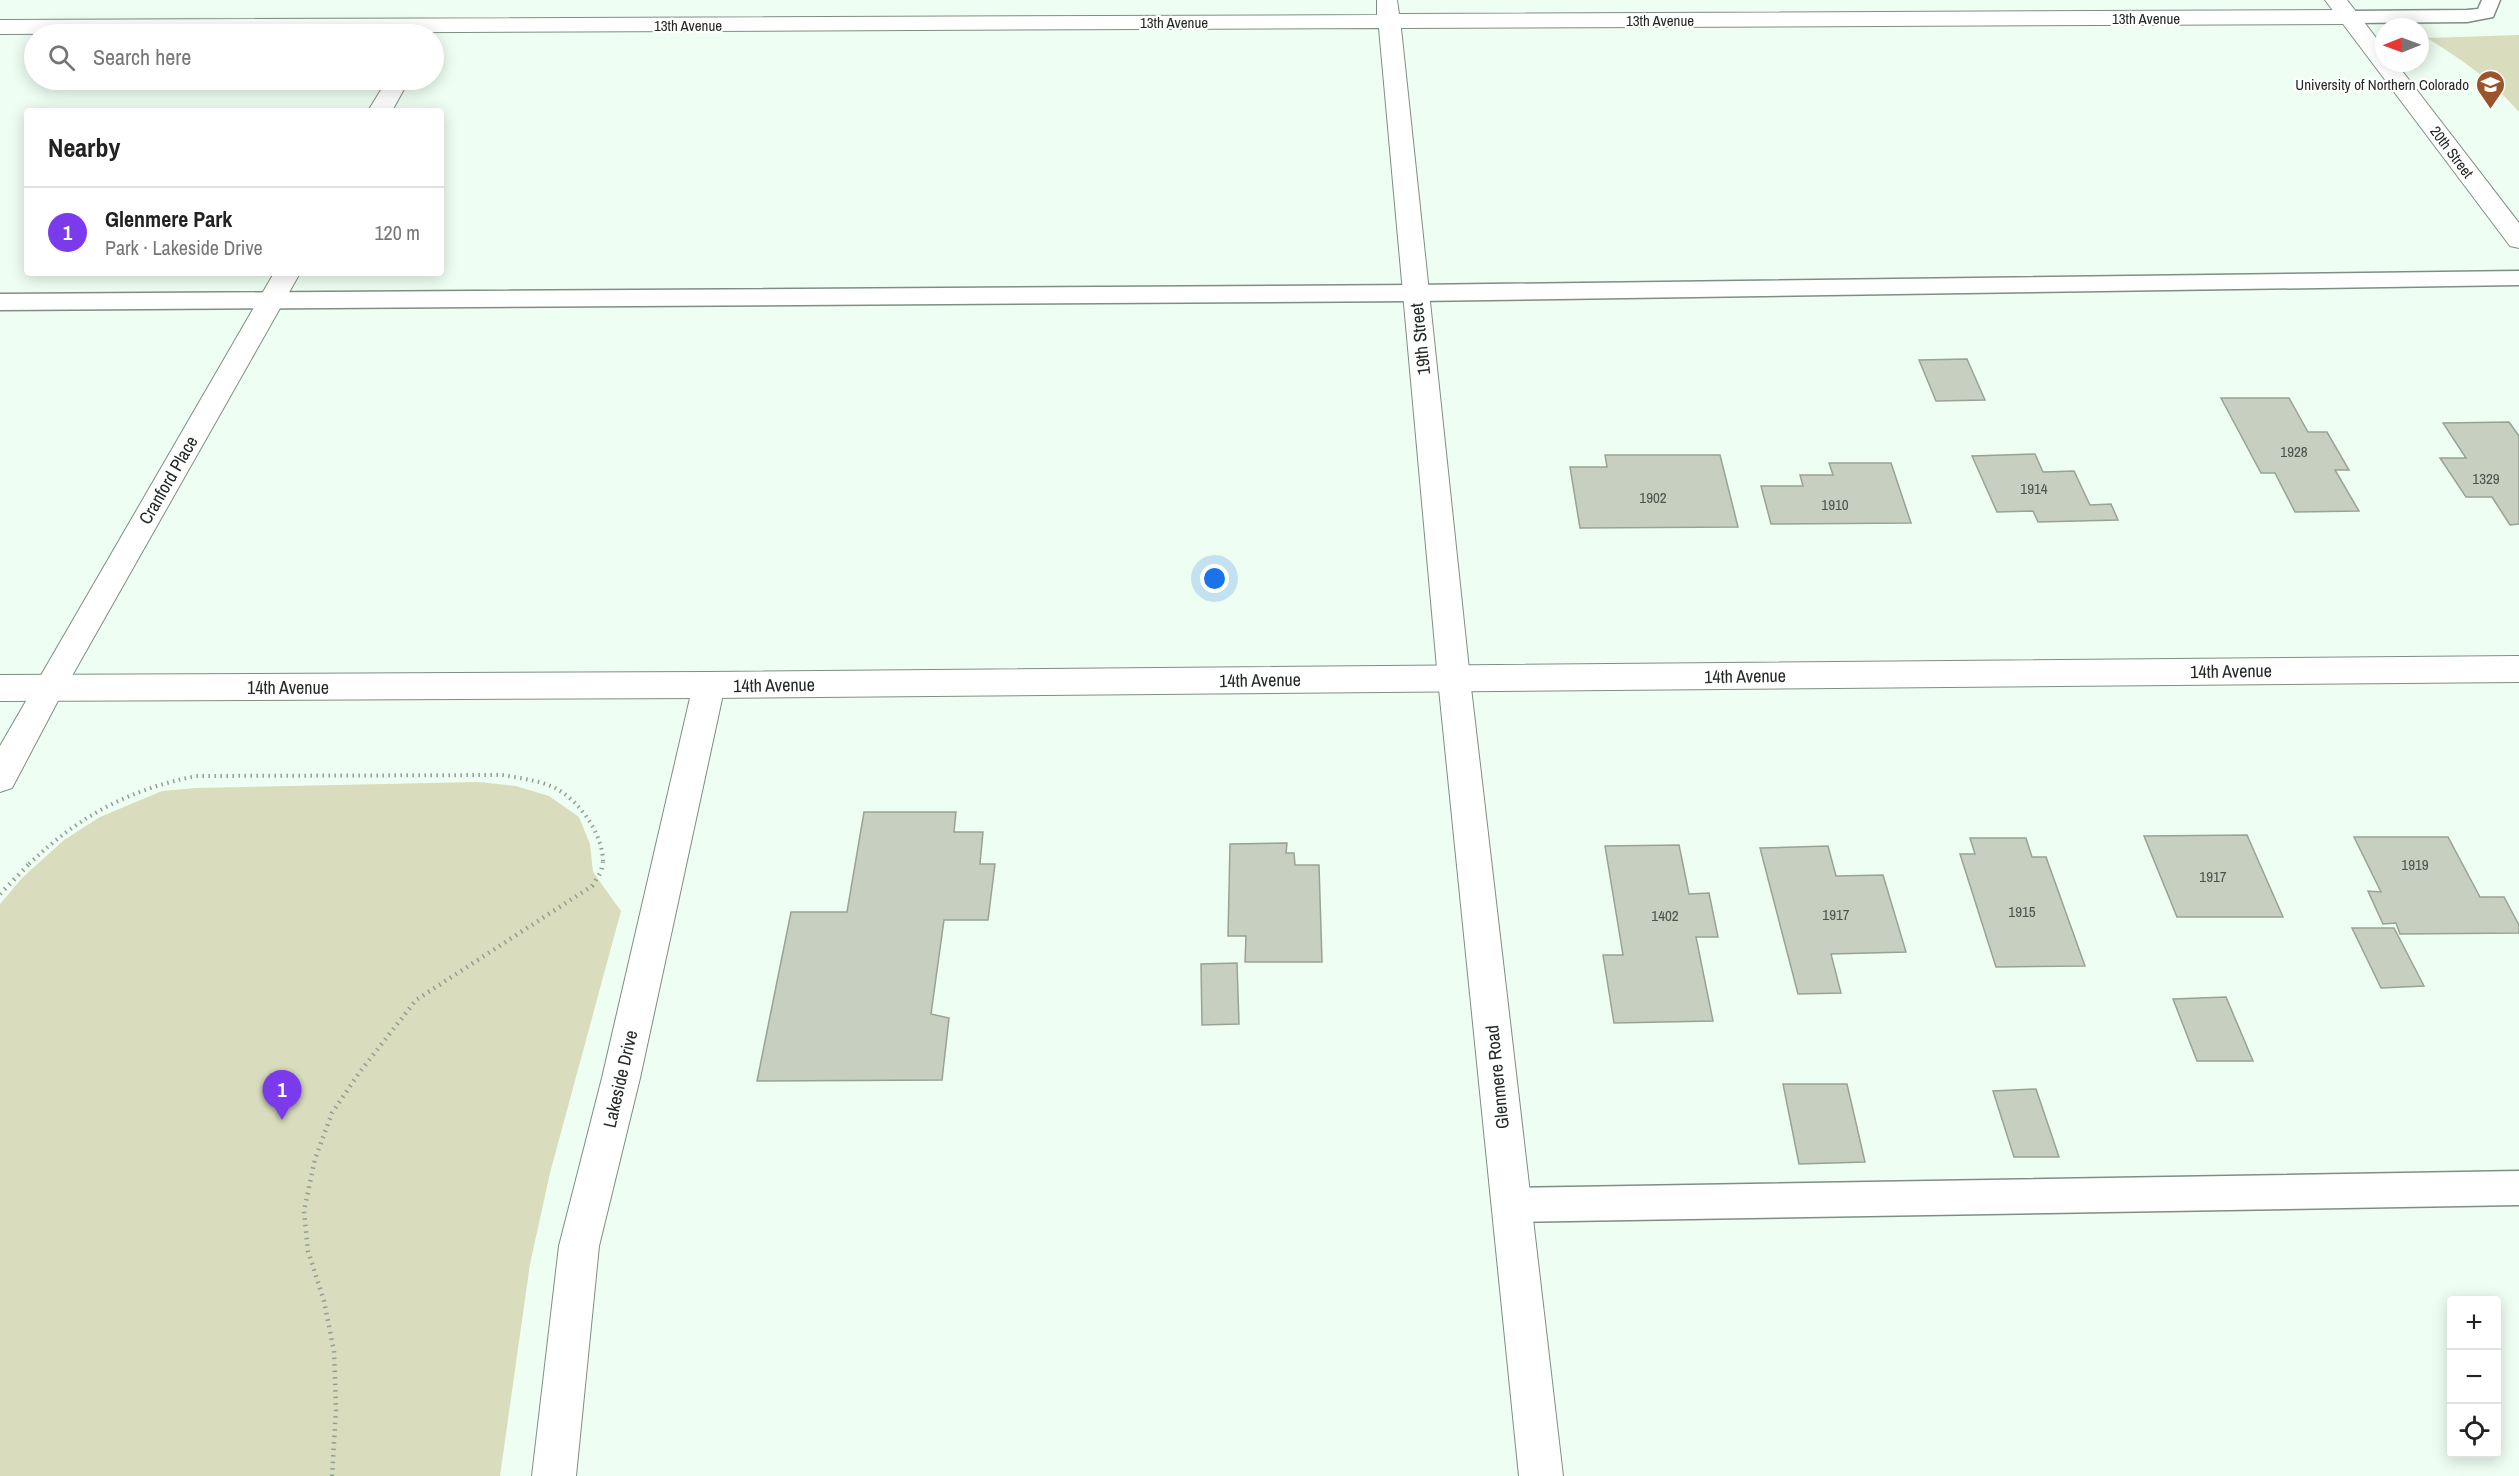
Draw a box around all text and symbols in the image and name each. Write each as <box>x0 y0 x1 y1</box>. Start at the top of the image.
street label: 13th Avenue <box>2112 8 2180 29</box>
street label: 13th Avenue <box>1626 10 1694 31</box>
street label: 13th Avenue <box>1140 12 1208 33</box>
street label: 13th Avenue <box>654 15 722 36</box>
north arrow <box>2375 18 2429 72</box>
search box <box>24 24 444 90</box>
icon: search <box>45 41 78 74</box>
text: Search here <box>93 42 191 72</box>
school or university icon: University of Northern Colorado <box>2474 68 2506 110</box>
place label: University of Northern Colorado <box>2295 74 2469 95</box>
street label: 20th Street <box>2426 122 2479 183</box>
text: Nearby <box>48 130 120 165</box>
text: Glenmere Park <box>105 204 232 234</box>
text: 1 <box>63 219 72 246</box>
text: 120 m <box>374 219 420 246</box>
text: Park · Lakeside Drive <box>105 234 263 261</box>
street label: 19th Street <box>1404 302 1436 376</box>
street label: Cranford Place <box>133 431 203 529</box>
house number: 1928 <box>2280 441 2308 462</box>
house number: 1329 <box>2472 468 2500 489</box>
house number: 1914 <box>2020 478 2048 499</box>
house number: 1902 <box>1639 487 1667 508</box>
house number: 1910 <box>1821 494 1849 515</box>
your location <box>1200 564 1229 593</box>
street label: 14th Avenue <box>2190 658 2272 684</box>
street label: 14th Avenue <box>1704 663 1786 689</box>
street label: 14th Avenue <box>1219 667 1301 693</box>
street label: 14th Avenue <box>733 672 815 698</box>
street label: 14th Avenue <box>247 675 329 700</box>
house number: 1919 <box>2401 854 2429 875</box>
house number: 1917 <box>2199 866 2227 887</box>
house number: 1915 <box>2008 901 2036 922</box>
house number: 1917 <box>1822 904 1850 925</box>
house number: 1402 <box>1651 905 1679 926</box>
street label: Glenmere Road <box>1479 1024 1515 1130</box>
street label: Lakeside Drive <box>597 1028 643 1130</box>
pin: 1 <box>262 1070 302 1120</box>
map controls <box>2447 1296 2501 1458</box>
button: + <box>2447 1296 2501 1350</box>
button: − <box>2447 1350 2501 1404</box>
button: locate <box>2447 1404 2501 1458</box>

